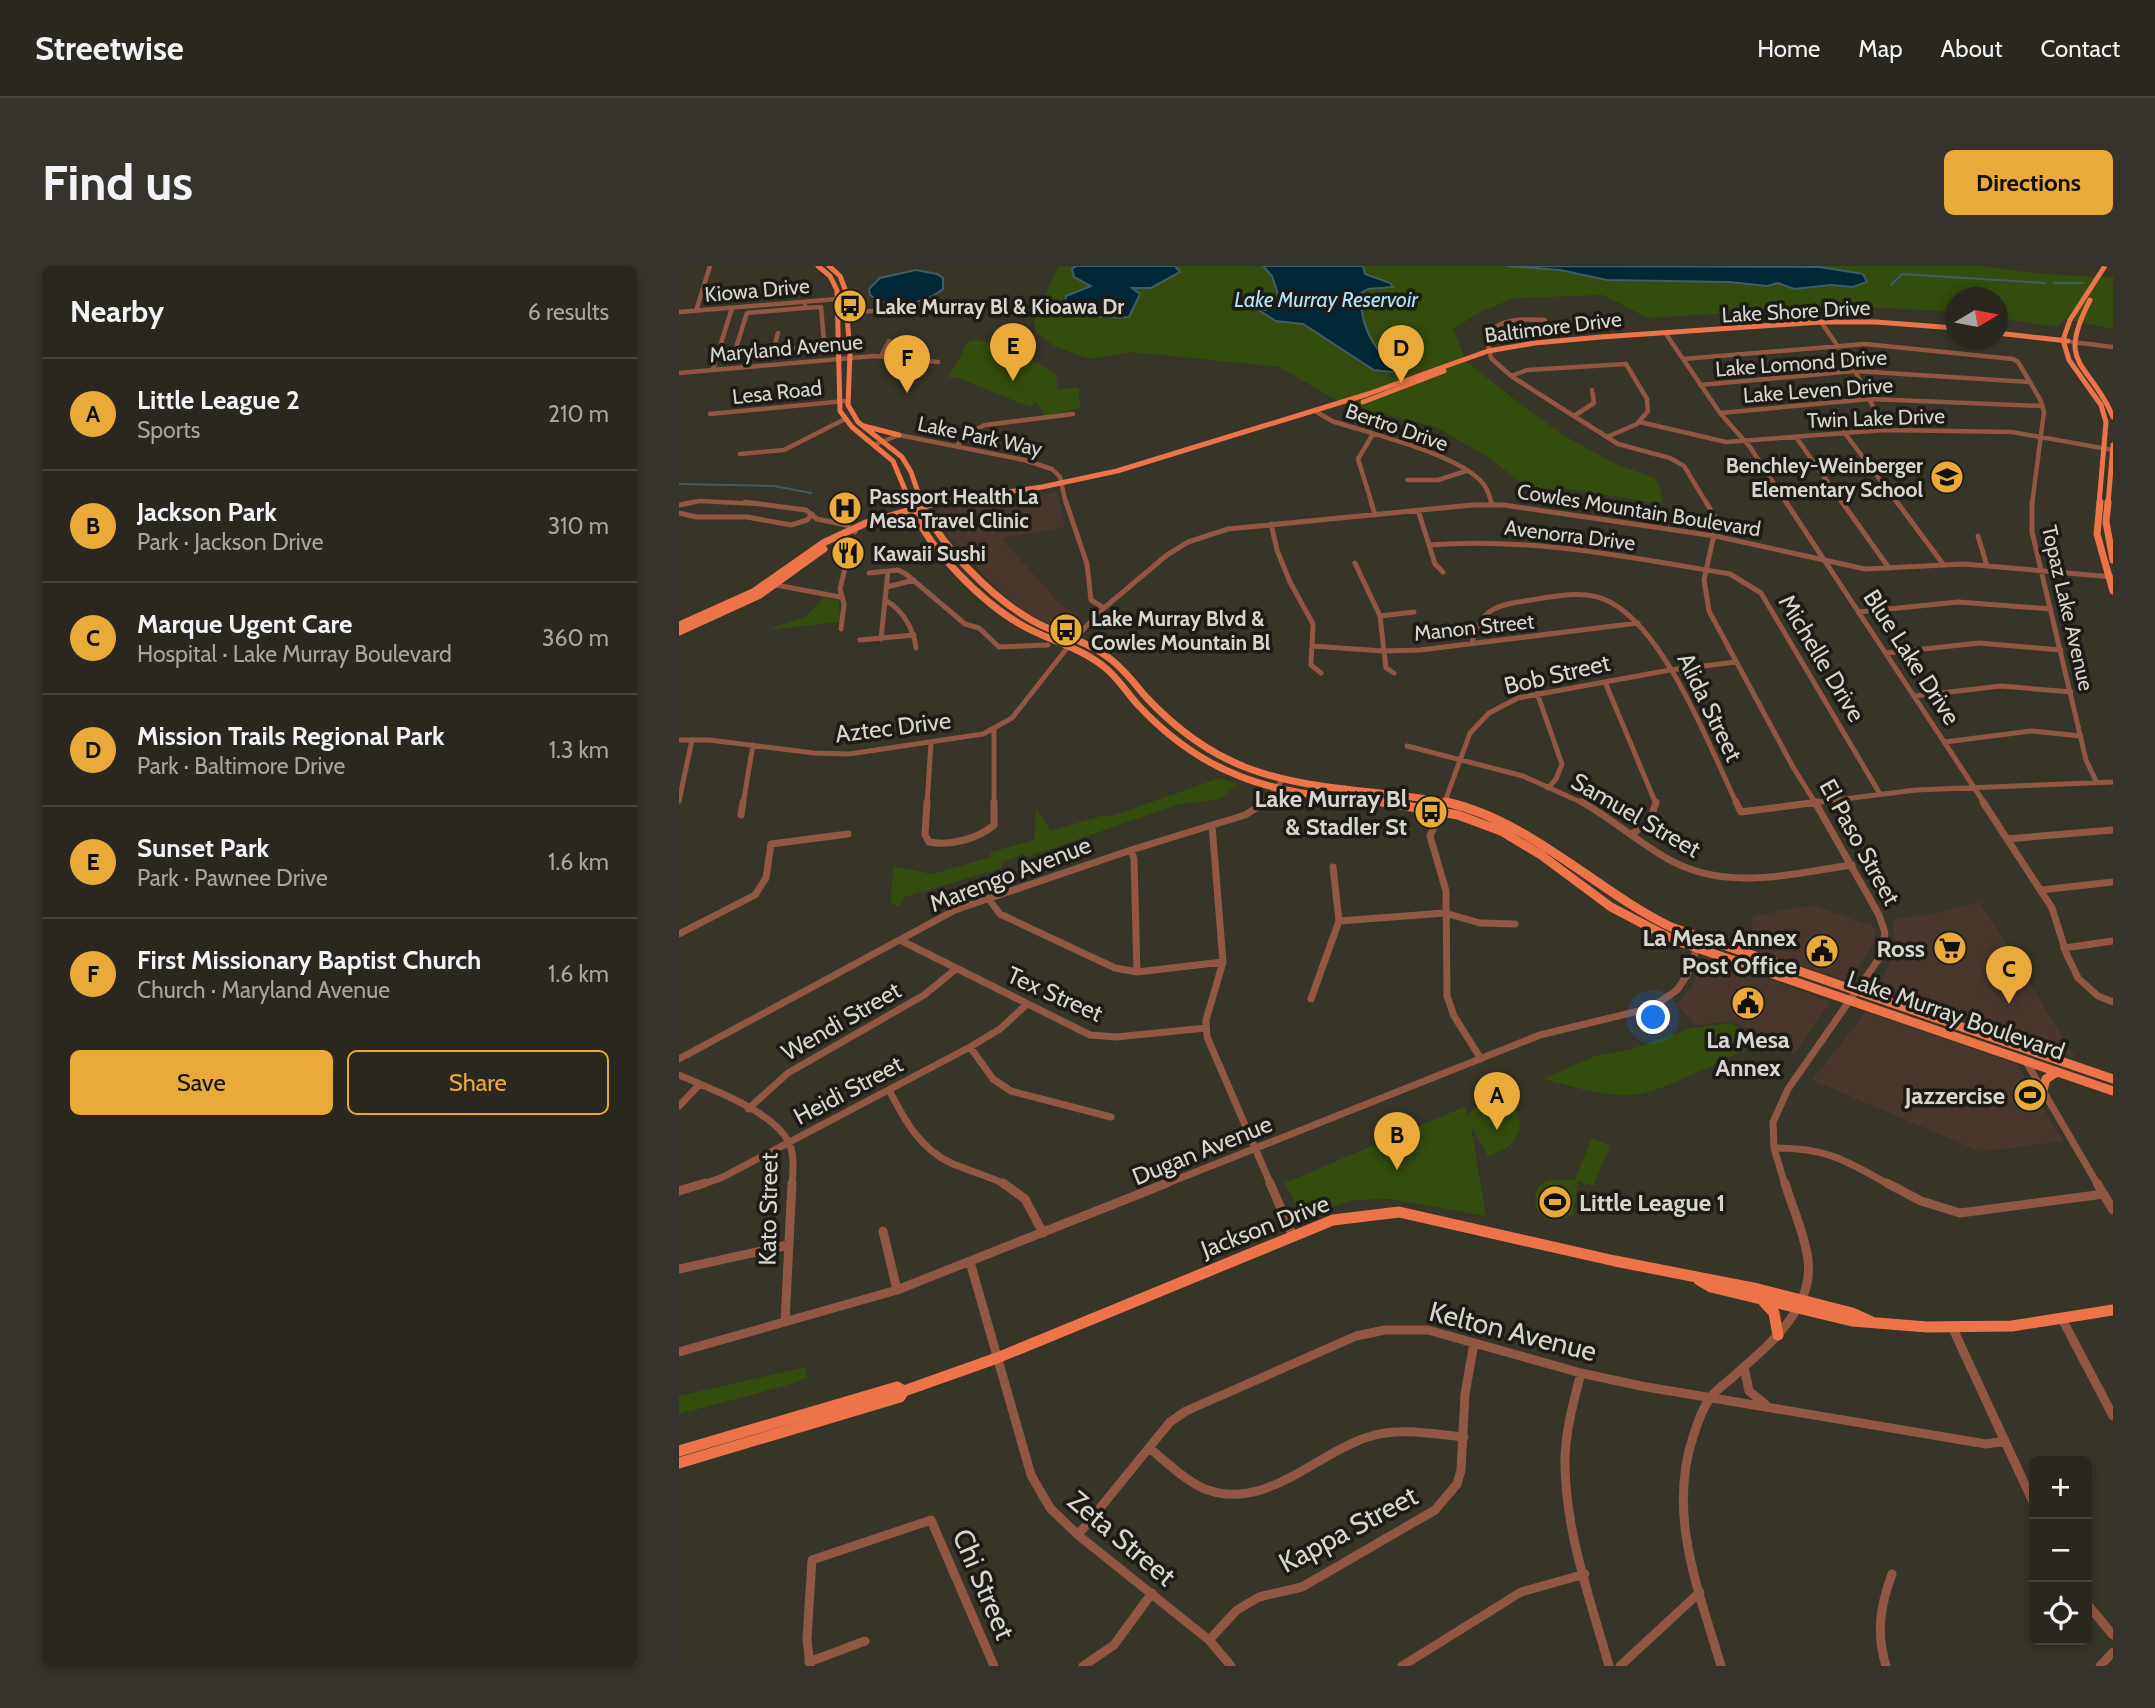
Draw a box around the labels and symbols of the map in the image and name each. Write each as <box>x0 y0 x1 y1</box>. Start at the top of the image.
street label: Kiowa Drive <box>703 273 811 307</box>
bus stop icon: Lake Murray Bl & Kioawa Dr <box>831 287 869 325</box>
water label: Lake Murray Reservoir <box>1234 287 1419 312</box>
north arrow <box>1945 287 2008 350</box>
place label: Lake Murray Bl & Kioawa Dr <box>875 294 1124 319</box>
street label: Lake Shore Drive <box>1721 295 1871 327</box>
street label: Baltimore Drive <box>1483 306 1623 348</box>
pin: E <box>990 323 1036 381</box>
pin: D <box>1378 325 1424 383</box>
street label: Maryland Avenue <box>708 329 864 367</box>
pin: F <box>884 335 930 393</box>
street label: Lake Lomond Drive <box>1714 345 1888 381</box>
street label: Lake Leven Drive <box>1742 372 1894 408</box>
street label: Lesa Road <box>731 375 823 409</box>
street label: Bertro Drive <box>1342 398 1452 456</box>
street label: Twin Lake Drive <box>1807 403 1946 433</box>
street label: Lake Park Way <box>915 411 1045 461</box>
place label: Benchley-Weinberger Elementary School <box>1726 453 1923 502</box>
school or university icon: Benchley-Weinberger Elementary School <box>1928 458 1966 496</box>
street label: Cowles Mountain Boulevard <box>1515 478 1763 542</box>
place label: Passport Health La Mesa Travel Clinic <box>869 484 1039 533</box>
hospital icon: Passport Health La Mesa Travel Clinic <box>826 489 864 527</box>
street label: Avenorra Drive <box>1503 515 1637 555</box>
street label: Topaz Lake Avenue <box>2037 523 2099 693</box>
restaurant icon: Kawaii Sushi <box>829 534 867 572</box>
place label: Kawaii Sushi <box>873 541 986 566</box>
street label: Blue Lake Drive <box>1858 584 1966 730</box>
street label: Michelle Drive <box>1773 589 1871 727</box>
place label: Lake Murray Blvd & Cowles Mountain Bl <box>1091 606 1271 655</box>
street label: Manon Street <box>1413 608 1535 646</box>
bus stop icon: Lake Murray Blvd & Cowles Mountain Bl <box>1047 611 1085 649</box>
street label: Bob Street <box>1501 648 1613 700</box>
street label: Alida Street <box>1671 648 1749 766</box>
street label: Aztec Drive <box>833 706 953 748</box>
street label: Samuel Street <box>1566 766 1706 864</box>
street label: El Paso Street <box>1814 774 1906 910</box>
place label: Lake Murray Bl & Stadler St <box>1255 784 1407 841</box>
bus stop icon: Lake Murray Bl & Stadler St <box>1412 793 1450 831</box>
street label: Marengo Avenue <box>925 830 1095 918</box>
place label: La Mesa Annex Post Office <box>1643 923 1797 980</box>
supermarket icon: Ross <box>1931 929 1969 967</box>
public building icon: La Mesa Annex Post Office <box>1803 932 1841 970</box>
place label: Ross <box>1876 934 1925 963</box>
pin: C <box>1986 946 2032 1004</box>
street label: Tex Street <box>1003 960 1107 1028</box>
street label: Lake Murray Boulevard <box>1843 964 2069 1066</box>
street label: Wendi Street <box>776 975 906 1067</box>
public building icon: La Mesa Annex <box>1729 984 1767 1022</box>
your location <box>1636 1000 1670 1034</box>
place label: La Mesa Annex <box>1706 1025 1790 1082</box>
street label: Heidi Street <box>788 1049 908 1131</box>
pin: A <box>1474 1072 1520 1130</box>
sports icon: Jazzercise <box>2011 1076 2049 1114</box>
place label: Jazzercise <box>1904 1081 2005 1110</box>
street label: Dugan Avenue <box>1128 1109 1276 1191</box>
pin: B <box>1374 1112 1420 1170</box>
street label: Kato Street <box>753 1152 783 1266</box>
sports icon: Little League 1 <box>1536 1183 1574 1221</box>
street label: Jackson Drive <box>1196 1188 1333 1264</box>
place label: Little League 1 <box>1579 1188 1725 1217</box>
street label: Kelton Avenue <box>1426 1294 1600 1368</box>
street label: Kappa Street <box>1273 1478 1423 1580</box>
street label: Zeta Street <box>1061 1483 1183 1593</box>
street label: Chi Street <box>946 1524 1022 1644</box>

